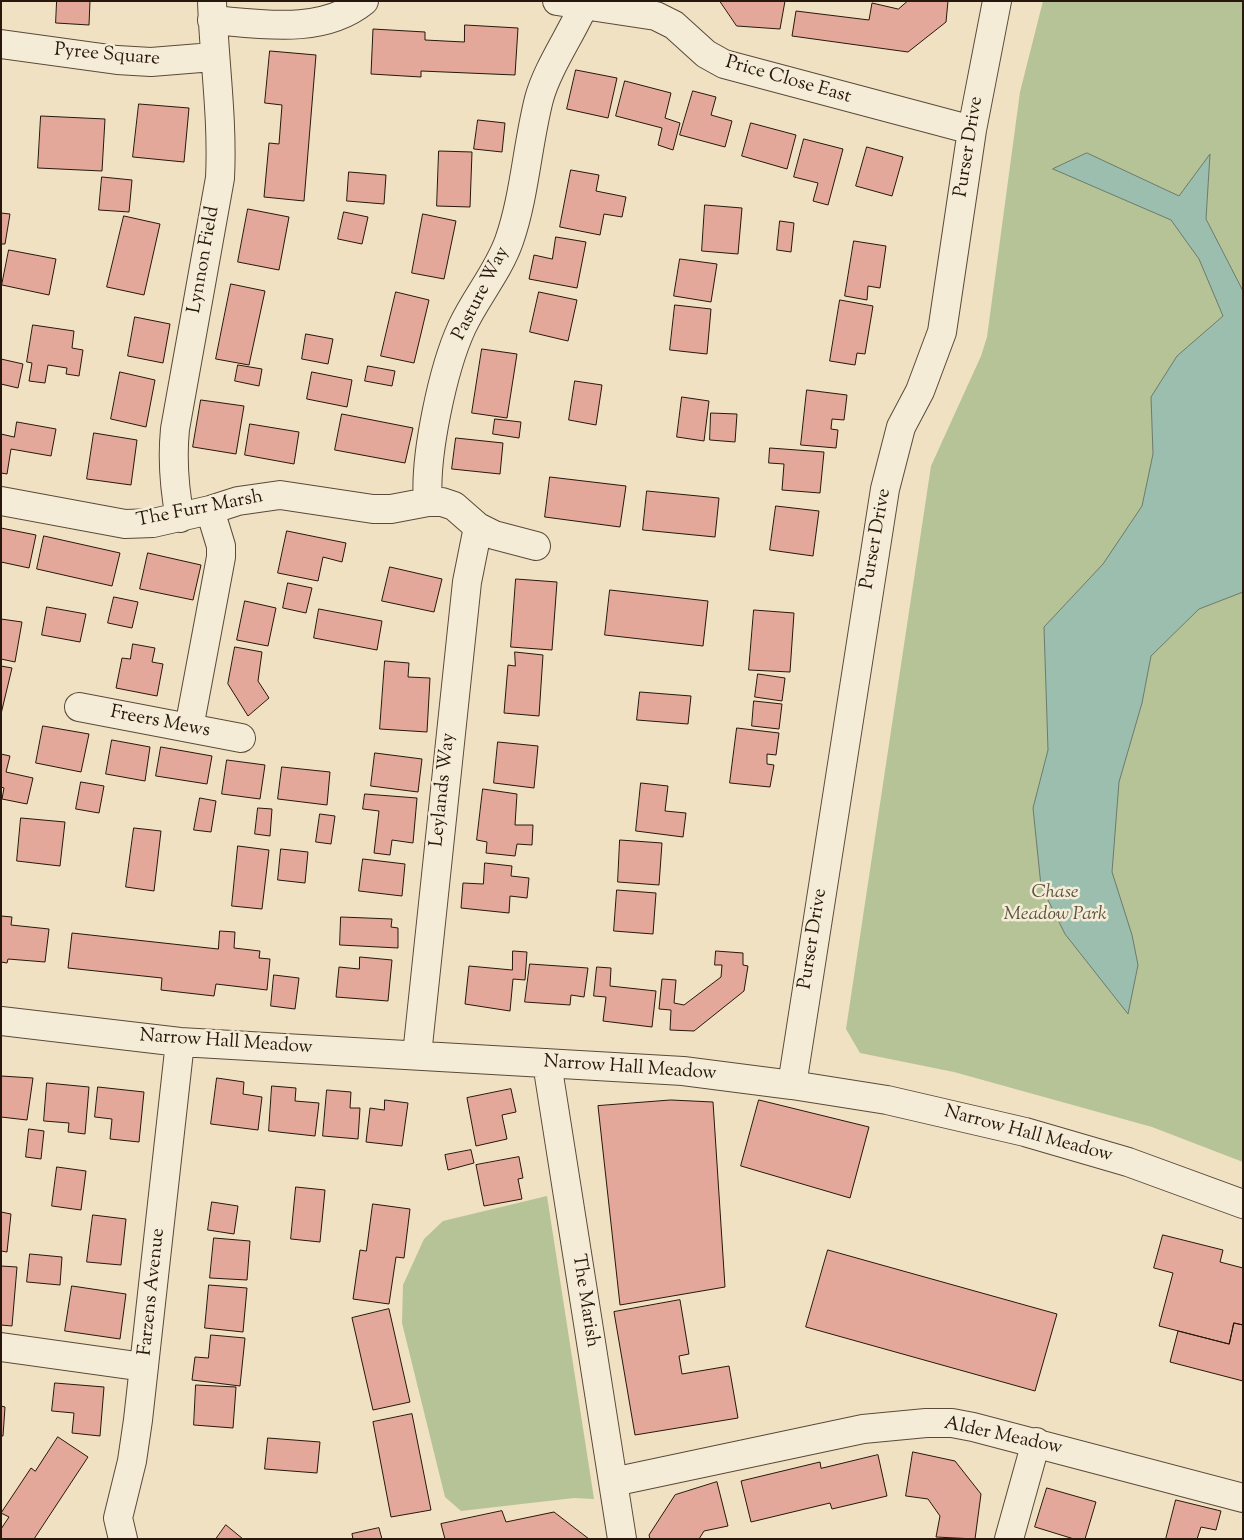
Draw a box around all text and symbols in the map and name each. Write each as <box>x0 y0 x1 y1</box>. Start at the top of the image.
street label: Pyree Square <box>53 40 161 72</box>
street label: Price Close East <box>722 52 854 110</box>
street label: Purser Drive <box>951 95 989 199</box>
street label: Lynnon Field <box>184 205 226 315</box>
street label: Pasture Way <box>449 243 515 345</box>
street label: The Furr Marsh <box>135 487 265 533</box>
street label: Purser Drive <box>857 487 897 591</box>
street label: Freers Mews <box>108 702 212 744</box>
street label: Leylands Way <box>427 732 461 848</box>
park label: Chase Meadow Park <box>1004 883 1106 927</box>
street label: Purser Drive <box>795 887 833 991</box>
street label: Narrow Hall Meadow <box>139 1026 313 1060</box>
street label: Narrow Hall Meadow <box>543 1052 717 1086</box>
street label: Narrow Hall Meadow <box>941 1102 1115 1168</box>
street label: Farzens Avenue <box>135 1227 171 1357</box>
street label: The Marish <box>565 1253 603 1349</box>
street label: Alder Meadow <box>942 1413 1064 1461</box>

